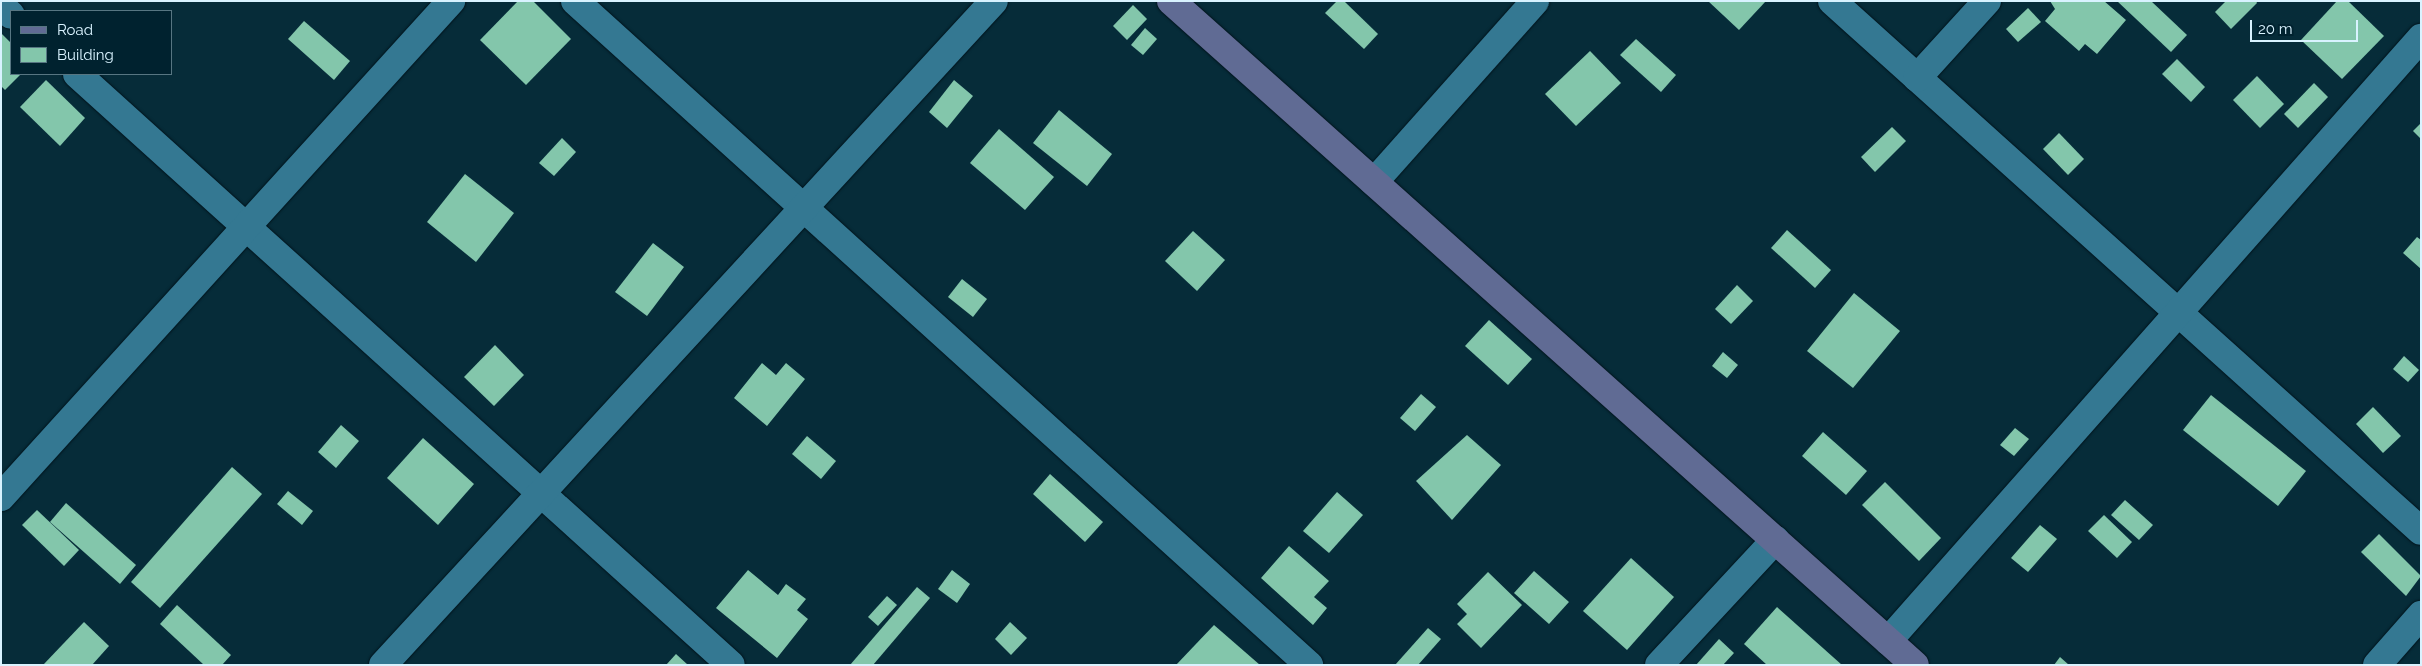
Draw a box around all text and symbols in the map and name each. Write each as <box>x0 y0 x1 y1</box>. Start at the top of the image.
legend <box>10 10 172 75</box>
scale bar <box>2252 10 2360 42</box>
text: 20 m <box>2258 20 2293 38</box>
text: Road <box>57 21 93 39</box>
text: Building <box>57 46 114 64</box>

